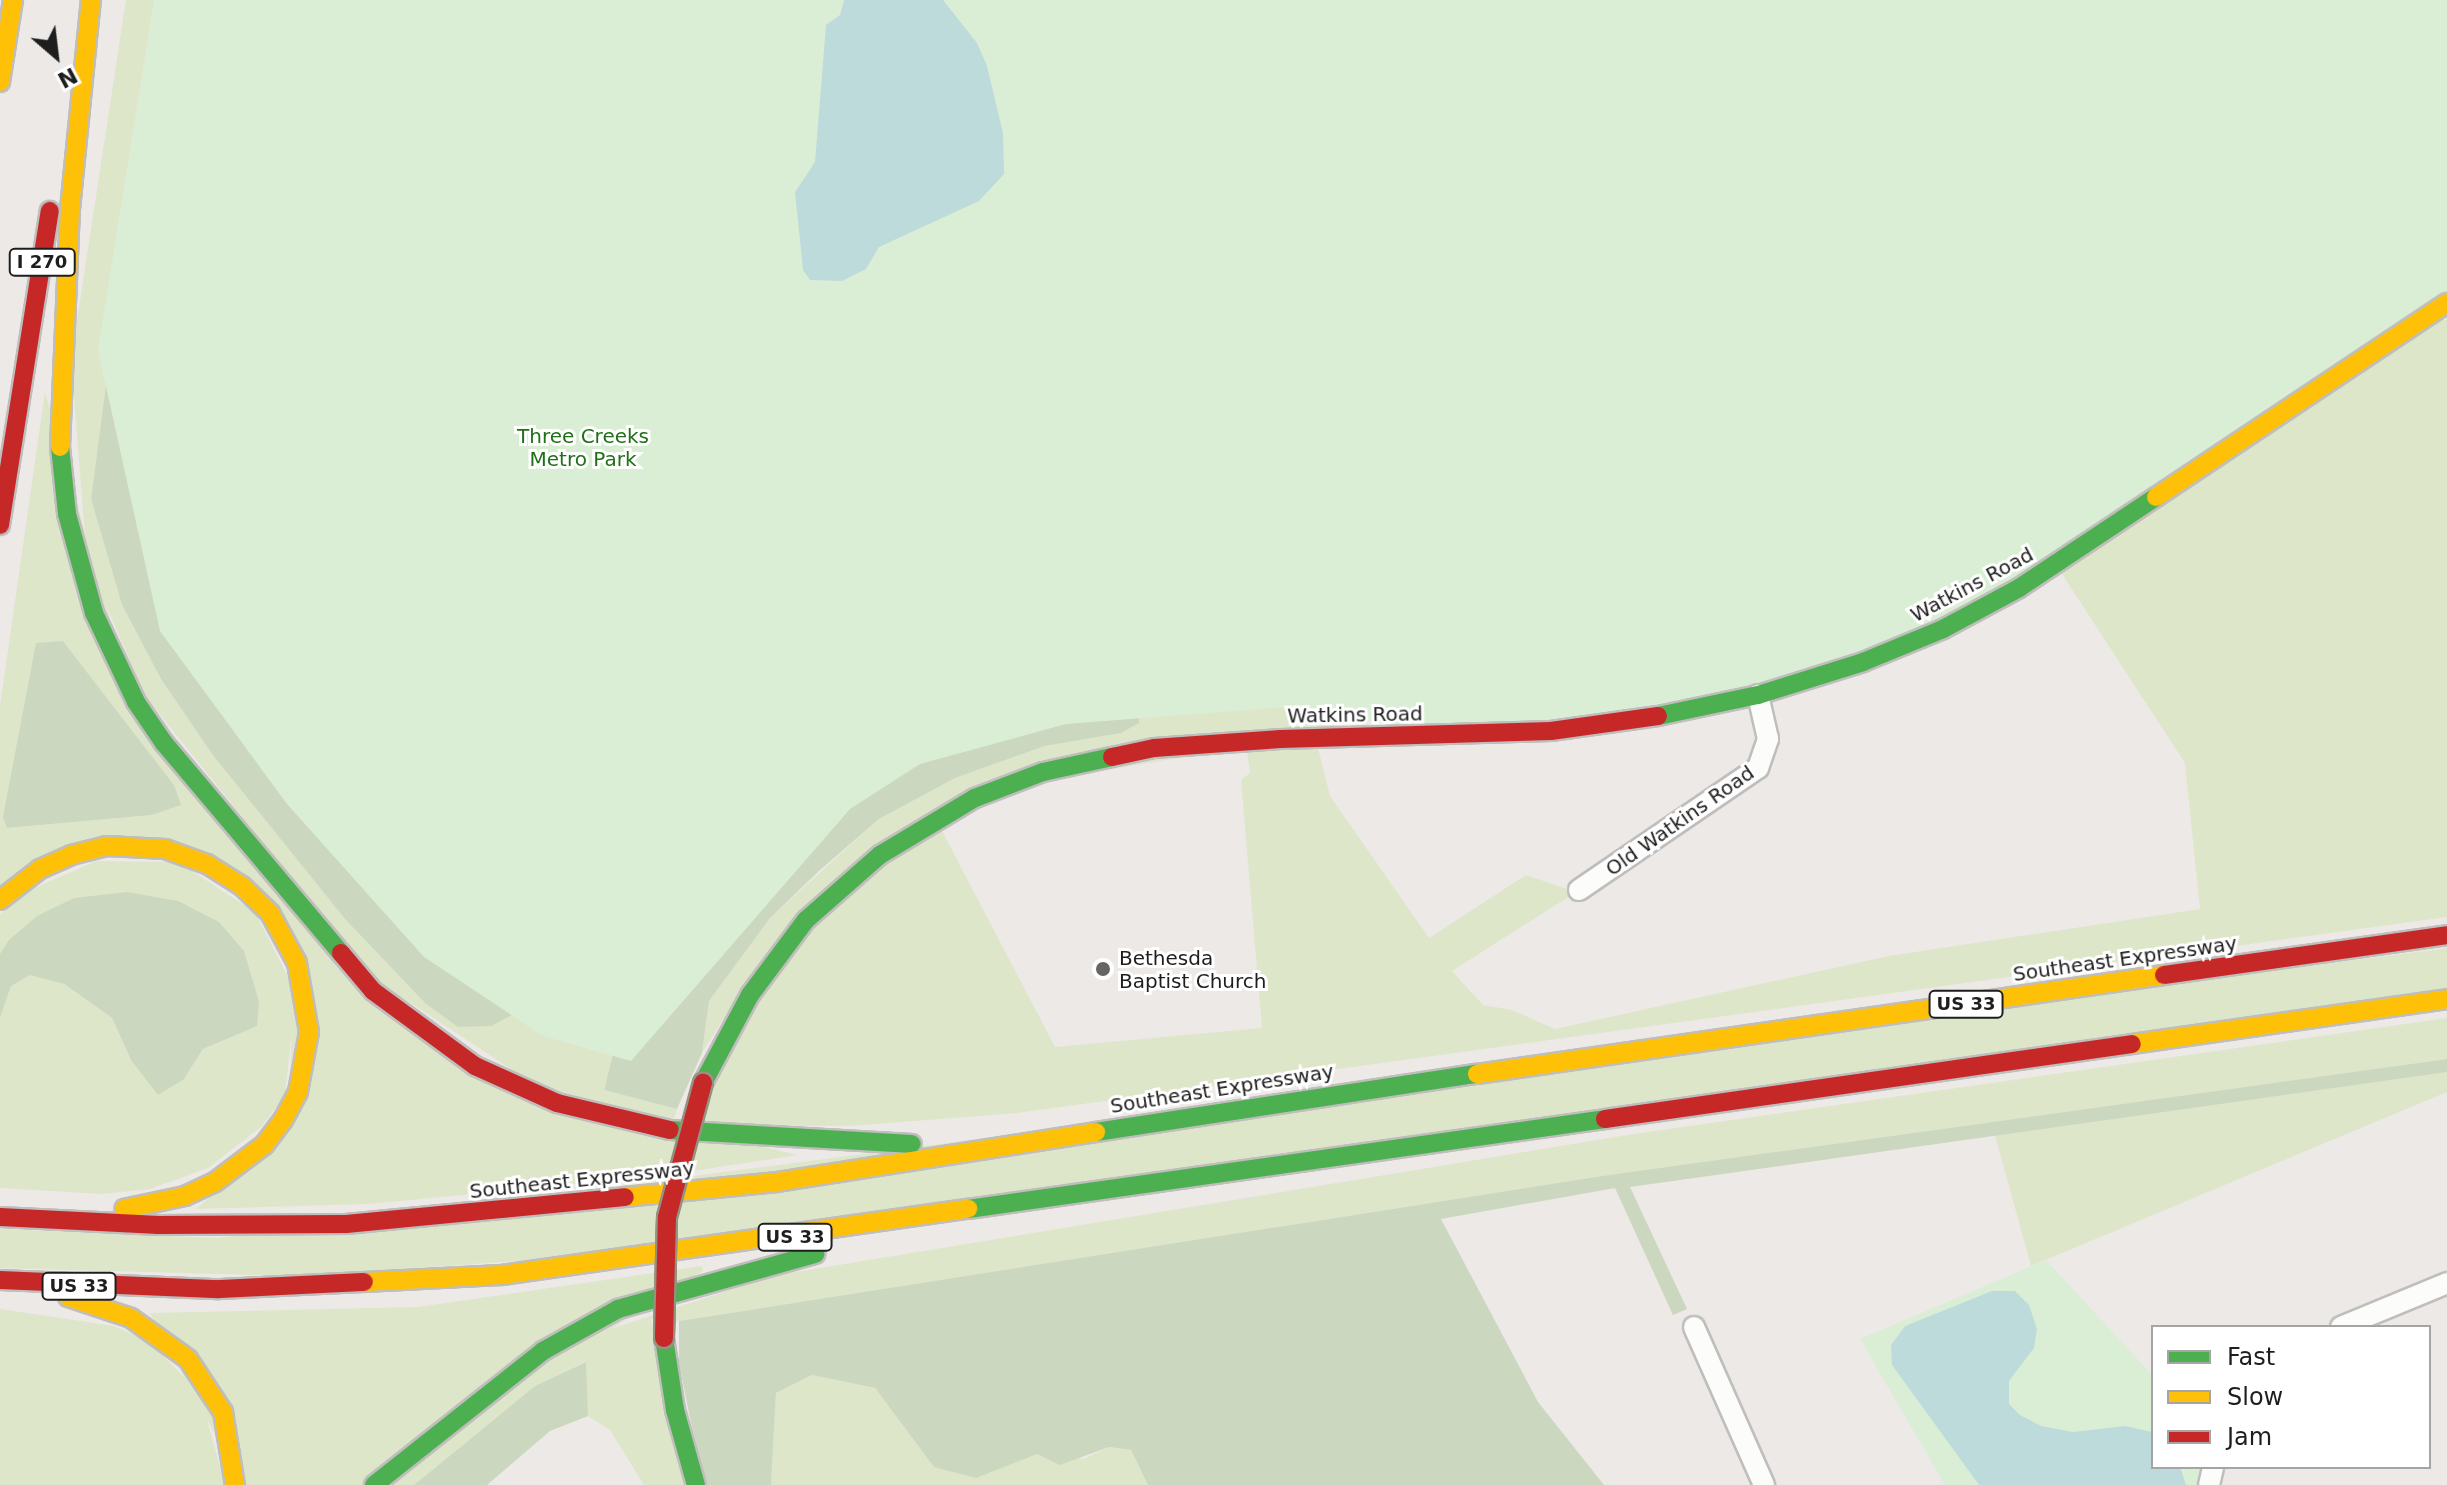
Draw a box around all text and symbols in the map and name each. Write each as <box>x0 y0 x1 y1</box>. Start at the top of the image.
north arrow <box>16 16 96 96</box>
text: N <box>54 62 82 93</box>
road number: I 270 <box>8 248 76 276</box>
park label: Three Creeks Metro Park <box>517 425 649 472</box>
street label: Watkins Road <box>1907 543 2037 627</box>
street label: Watkins Road <box>1287 702 1423 728</box>
street label: Old Watkins Road <box>1601 761 1759 881</box>
street label: Southeast Expressway <box>2012 931 2238 987</box>
place label: Bethesda Baptist Church <box>1119 946 1266 993</box>
marker: Bethesda Baptist Church <box>1094 960 1112 978</box>
road number: US 33 <box>1928 990 2004 1018</box>
street label: Southeast Expressway <box>1109 1059 1335 1119</box>
street label: Southeast Expressway <box>468 1156 696 1204</box>
road number: US 33 <box>757 1223 833 1251</box>
road number: US 33 <box>41 1272 117 1300</box>
legend <box>2151 1325 2431 1469</box>
text: Fast <box>2227 1343 2275 1371</box>
text: Slow <box>2227 1383 2283 1411</box>
text: Jam <box>2227 1423 2272 1451</box>

